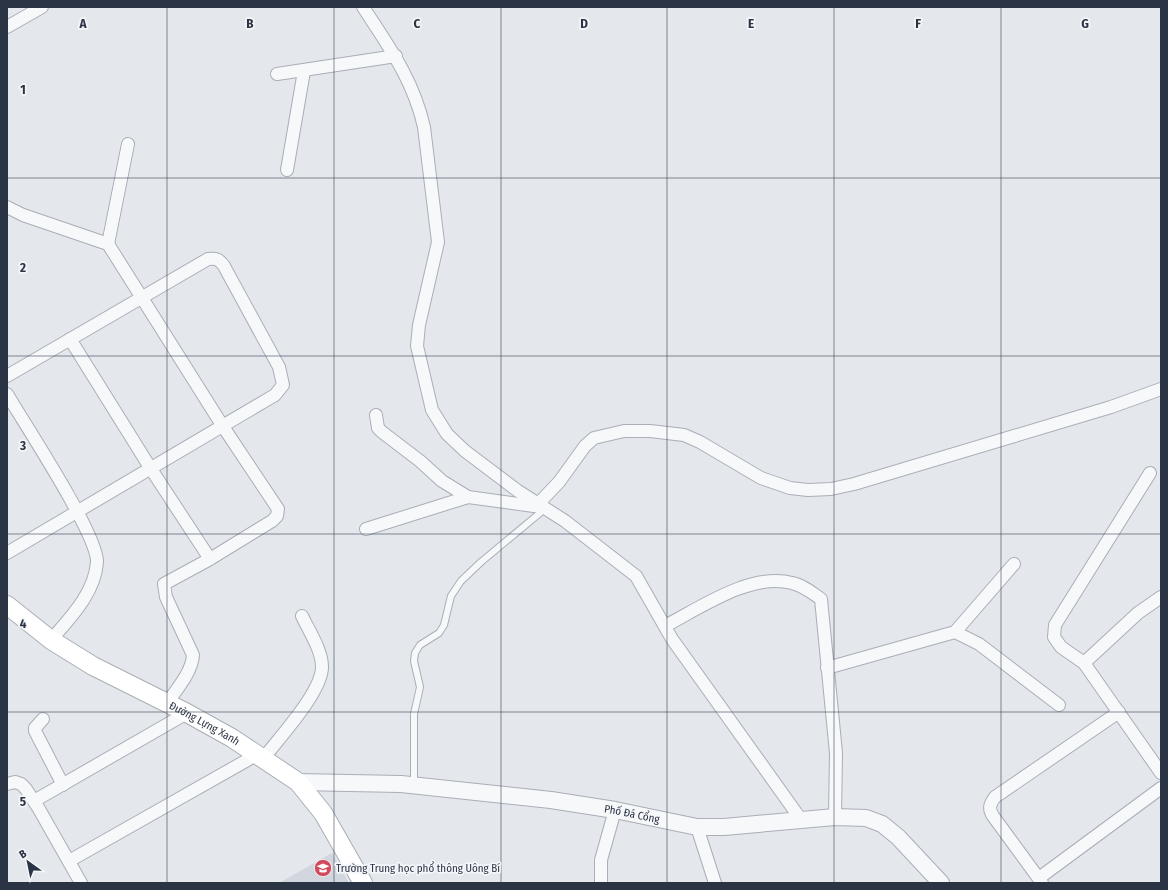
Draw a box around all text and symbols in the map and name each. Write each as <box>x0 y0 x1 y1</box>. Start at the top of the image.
text: A <box>78 16 87 31</box>
text: B <box>246 16 254 31</box>
text: C <box>414 16 421 31</box>
text: D <box>580 16 588 31</box>
text: E <box>748 16 754 31</box>
text: F <box>915 16 921 31</box>
text: G <box>1081 16 1089 31</box>
text: 1 <box>20 82 26 97</box>
text: 2 <box>19 260 26 275</box>
text: 3 <box>19 438 26 453</box>
text: 4 <box>20 616 27 631</box>
street label: Đường Lựng Xanh <box>167 699 242 748</box>
text: 5 <box>20 794 26 809</box>
street label: Phố Đá Cổng <box>603 802 662 826</box>
north arrow <box>8 842 48 882</box>
text: B <box>17 847 29 861</box>
school or university icon: Trường Trung học phổ thông Uông Bí <box>313 858 333 878</box>
place label: Trường Trung học phổ thông Uông Bí <box>336 861 500 875</box>

